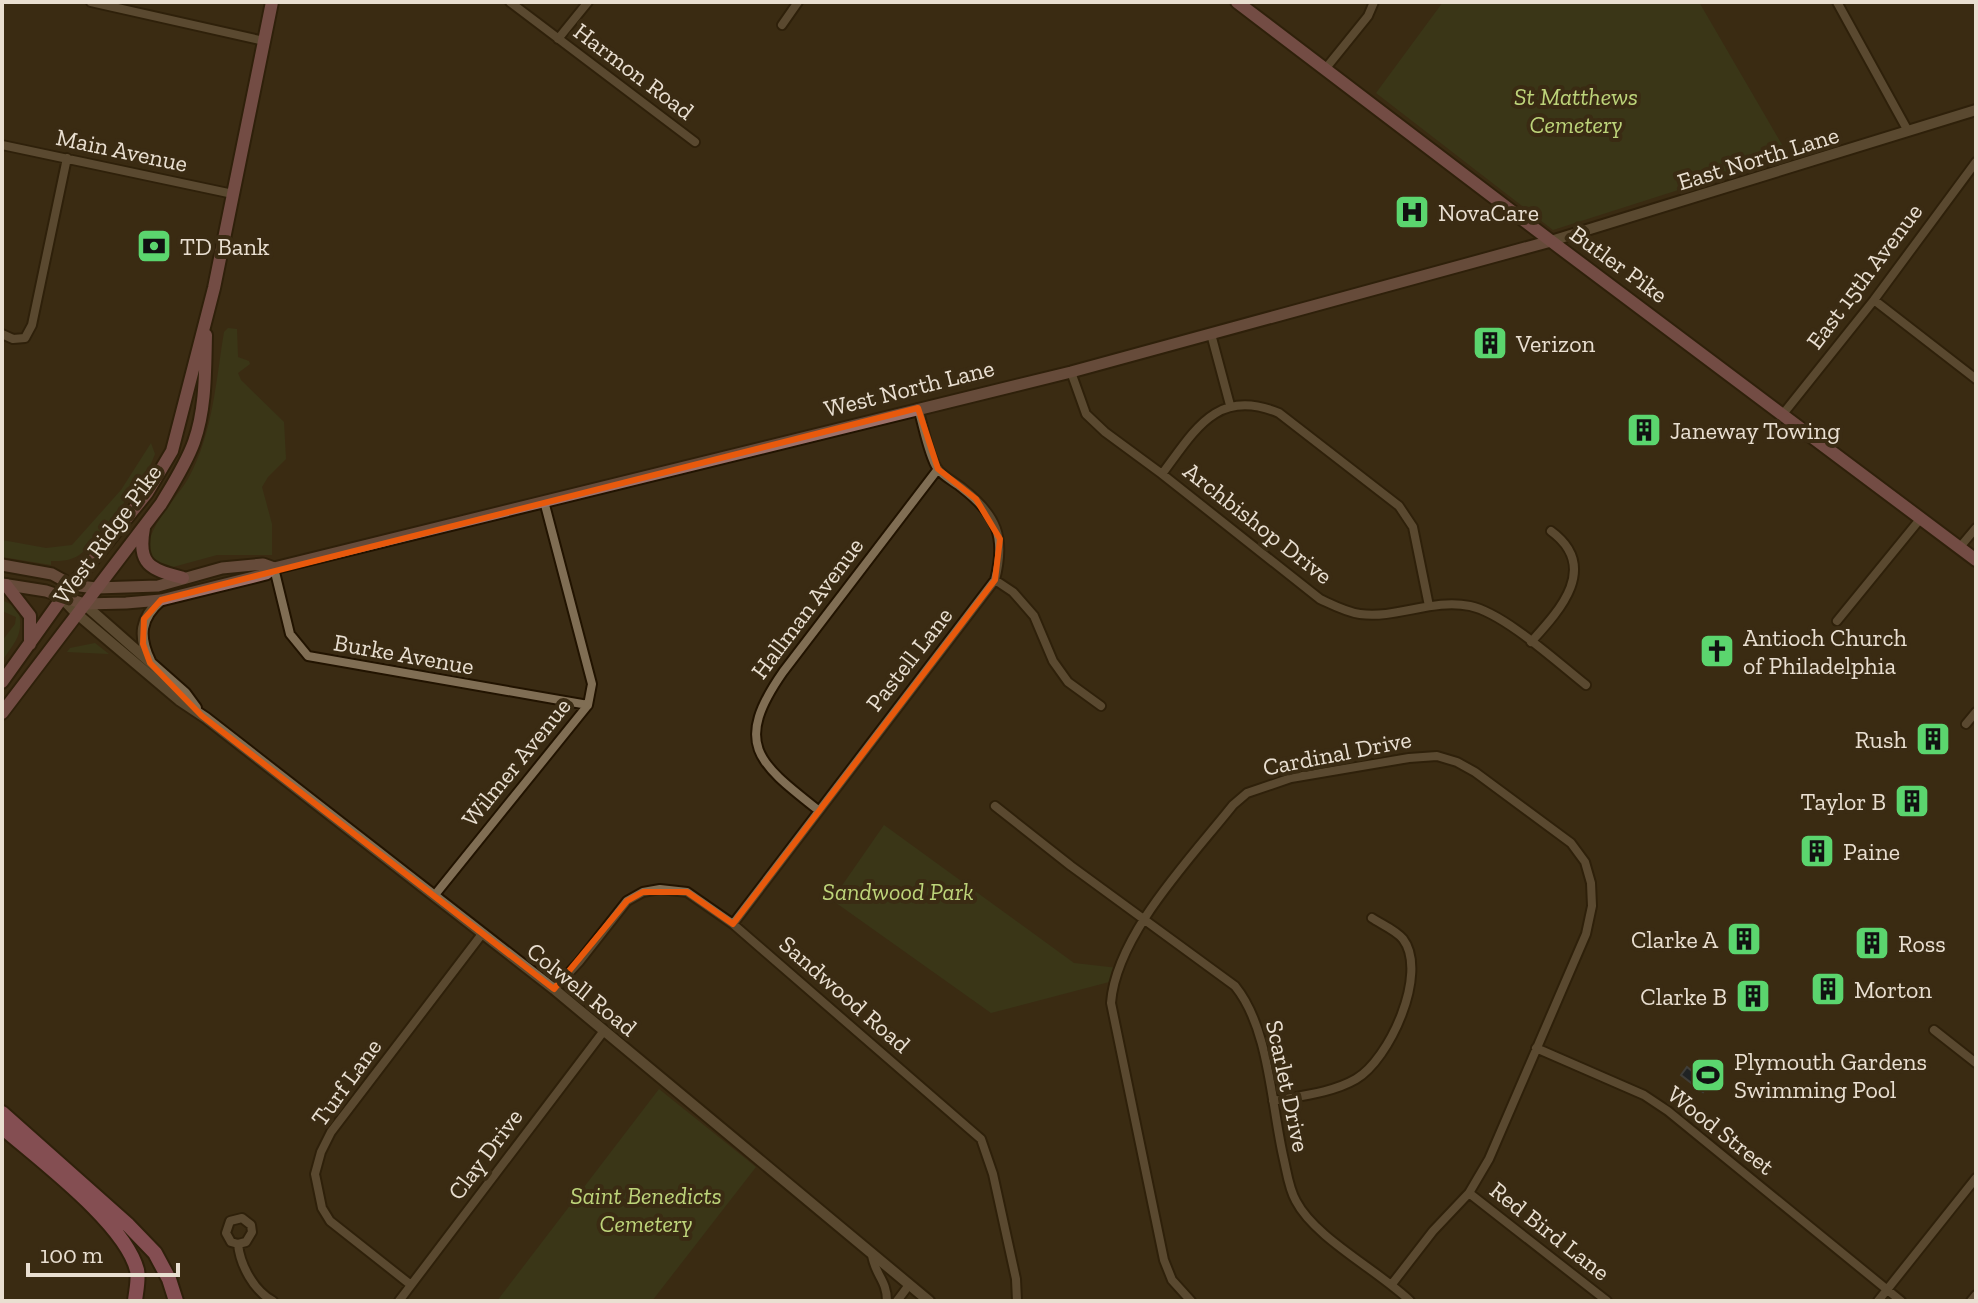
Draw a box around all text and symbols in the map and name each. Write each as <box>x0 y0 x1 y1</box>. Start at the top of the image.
street label: Harmon Road <box>568 16 700 126</box>
park label: St Matthews Cemetery <box>1514 82 1638 139</box>
street label: East North Lane <box>1674 120 1842 196</box>
street label: Main Avenue <box>54 122 190 178</box>
hospital icon: NovaCare <box>1393 193 1431 231</box>
street label: East 15th Avenue <box>1800 197 1928 355</box>
place label: NovaCare <box>1438 198 1539 227</box>
street label: Butler Pike <box>1565 219 1673 309</box>
bank icon: TD Bank <box>135 227 173 265</box>
place label: TD Bank <box>180 232 270 261</box>
building icon: Verizon <box>1471 324 1509 362</box>
place label: Verizon <box>1515 329 1595 358</box>
street label: West North Lane <box>821 353 997 423</box>
building icon: Janeway Towing <box>1625 411 1663 449</box>
place label: Janeway Towing <box>1670 416 1840 445</box>
street label: Archbishop Drive <box>1178 456 1338 590</box>
street label: West Ridge Pike <box>47 458 167 610</box>
street label: Hallman Avenue <box>745 532 869 684</box>
street label: Pastell Lane <box>859 601 959 717</box>
place label: Antioch Church of Philadelphia <box>1743 623 1908 680</box>
street label: Burke Avenue <box>332 627 476 681</box>
church icon: Antioch Church of Philadelphia <box>1698 632 1736 670</box>
street label: Wilmer Avenue <box>455 692 577 832</box>
building icon: Rush <box>1914 720 1952 758</box>
street label: Cardinal Drive <box>1260 724 1414 782</box>
place label: Rush <box>1855 725 1908 754</box>
building icon: Taylor B <box>1893 782 1931 820</box>
place label: Taylor B <box>1800 787 1886 816</box>
building icon: Paine <box>1798 832 1836 870</box>
place label: Paine <box>1843 837 1900 866</box>
park label: Sandwood Park <box>822 877 974 906</box>
building icon: Clarke A <box>1725 920 1763 958</box>
building icon: Ross <box>1853 924 1891 962</box>
place label: Clarke A <box>1631 925 1718 954</box>
street label: Sandwood Road <box>774 929 916 1059</box>
place label: Ross <box>1898 929 1946 958</box>
street label: Colwell Road <box>521 936 643 1042</box>
building icon: Morton <box>1809 970 1847 1008</box>
place label: Morton <box>1854 975 1932 1004</box>
building icon: Clarke B <box>1734 977 1772 1015</box>
place label: Clarke B <box>1640 982 1727 1011</box>
street label: Scarlet Drive <box>1260 1017 1316 1155</box>
street label: Turf Lane <box>305 1033 387 1131</box>
place label: Plymouth Gardens Swimming Pool <box>1734 1047 1927 1104</box>
sports icon: Plymouth Gardens Swimming Pool <box>1689 1056 1727 1094</box>
street label: Wood Street <box>1662 1079 1780 1181</box>
street label: Clay Drive <box>441 1103 529 1205</box>
street label: Red Bird Lane <box>1484 1175 1616 1287</box>
park label: Saint Benedicts Cemetery <box>570 1181 722 1238</box>
scale bar <box>28 1227 178 1277</box>
text: 100 m <box>40 1240 103 1269</box>

